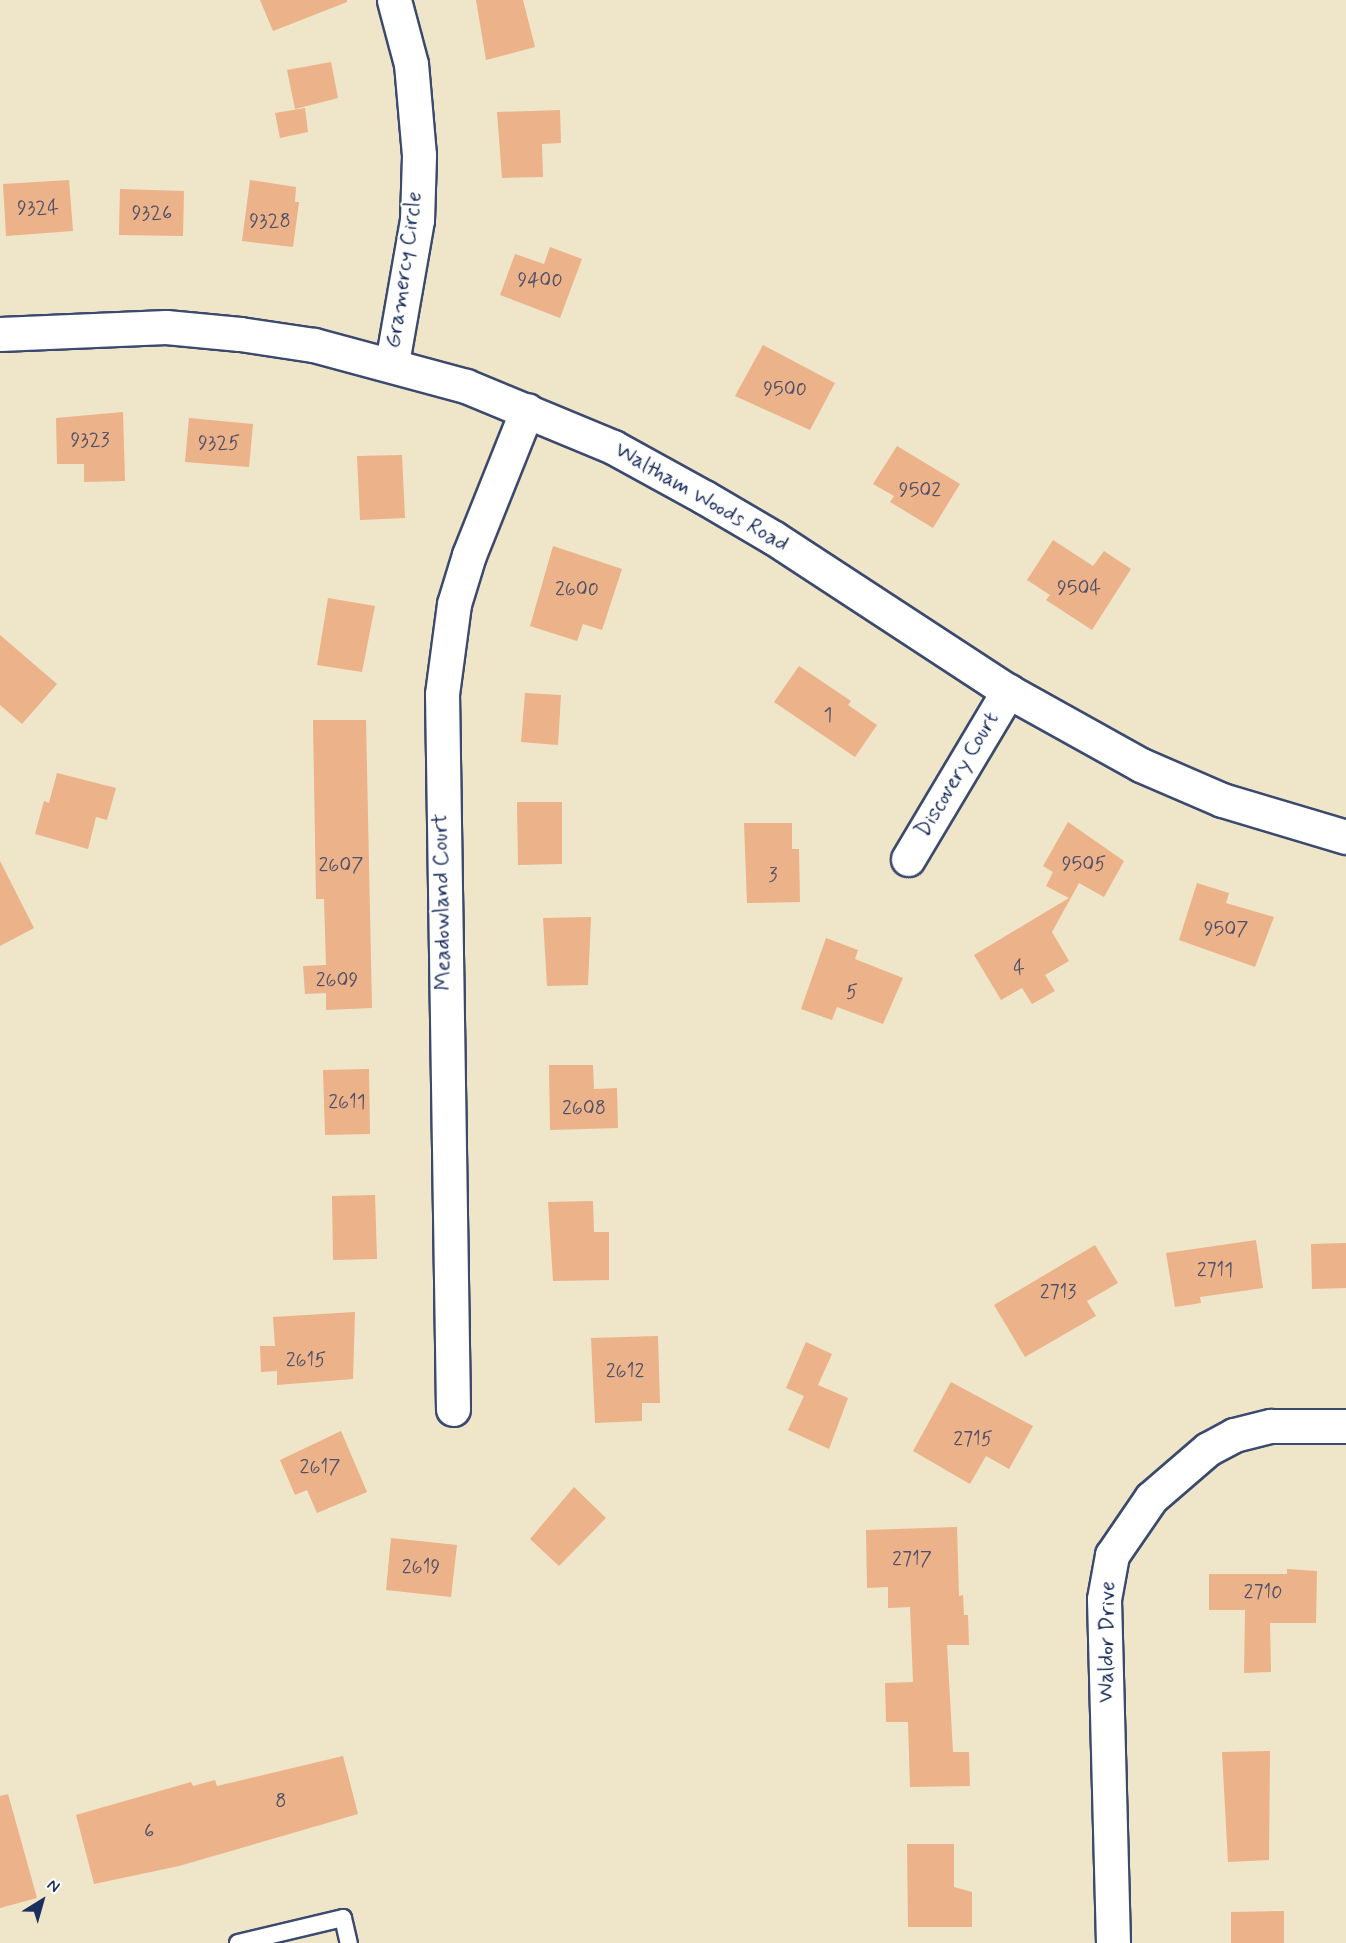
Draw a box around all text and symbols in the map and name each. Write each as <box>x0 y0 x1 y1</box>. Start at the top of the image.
street label: Gramercy Circle <box>381 190 429 350</box>
house number: 9324 <box>17 196 59 220</box>
house number: 9326 <box>132 201 172 225</box>
house number: 9328 <box>249 209 291 233</box>
house number: 9400 <box>517 268 563 292</box>
house number: 9500 <box>763 377 807 401</box>
house number: 9323 <box>70 428 110 452</box>
house number: 9325 <box>198 431 240 455</box>
street label: Waltham Woods Road <box>609 437 793 559</box>
house number: 9502 <box>899 478 941 502</box>
house number: 9504 <box>1057 576 1101 600</box>
house number: 2600 <box>555 577 599 601</box>
house number: 1 <box>824 703 832 727</box>
street label: Discovery Court <box>909 706 1007 844</box>
street label: Meadowland Court <box>428 813 458 991</box>
house number: 9505 <box>1062 852 1106 876</box>
house number: 2607 <box>318 853 364 877</box>
house number: 3 <box>768 863 778 887</box>
house number: 9507 <box>1204 917 1248 941</box>
house number: 4 <box>1013 956 1025 980</box>
house number: 2609 <box>316 968 358 992</box>
house number: 5 <box>846 980 858 1004</box>
house number: 2611 <box>328 1090 366 1114</box>
house number: 2608 <box>562 1096 606 1120</box>
house number: 2711 <box>1197 1258 1233 1282</box>
house number: 2713 <box>1040 1280 1076 1304</box>
house number: 2615 <box>286 1348 326 1372</box>
house number: 2612 <box>606 1359 644 1383</box>
house number: 2715 <box>953 1427 993 1451</box>
house number: 2617 <box>300 1455 340 1479</box>
house number: 2717 <box>892 1547 932 1571</box>
house number: 2619 <box>402 1555 440 1579</box>
house number: 2710 <box>1244 1580 1282 1604</box>
street label: Waldor Drive <box>1094 1581 1122 1703</box>
house number: 8 <box>275 1789 287 1813</box>
house number: 6 <box>144 1819 154 1843</box>
north arrow <box>12 1871 72 1931</box>
text: N <box>43 1875 64 1898</box>

